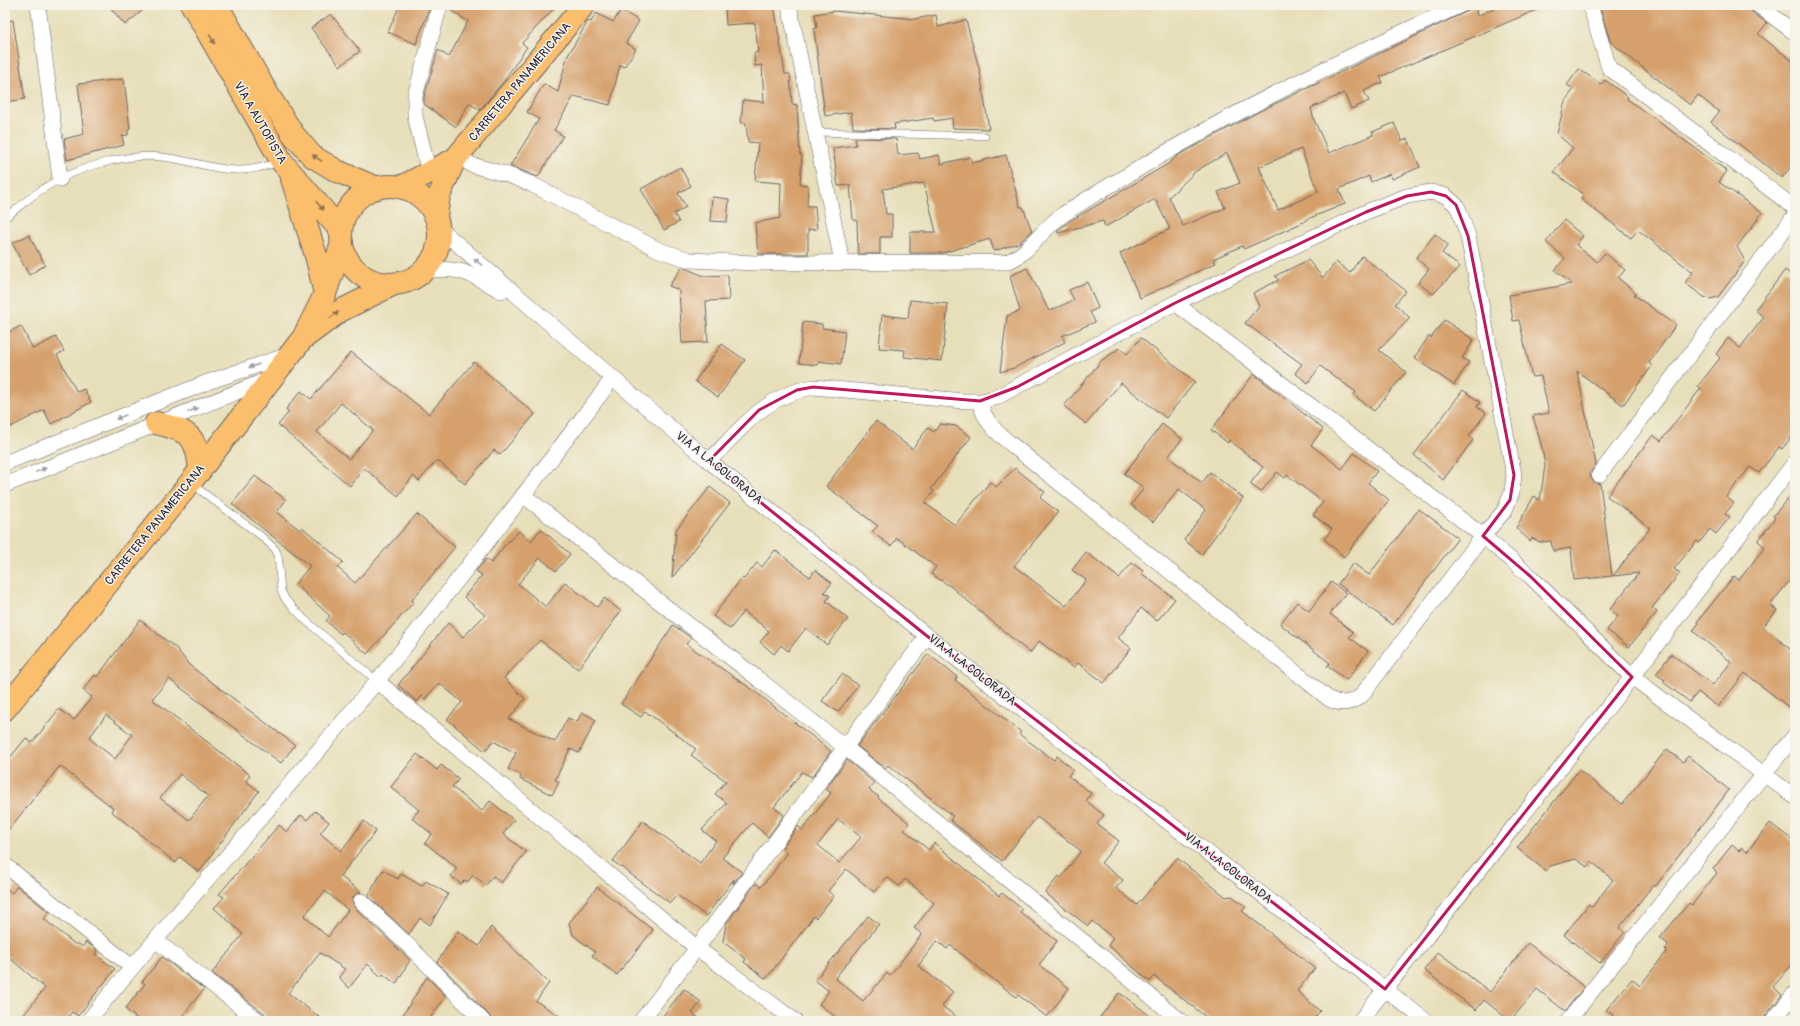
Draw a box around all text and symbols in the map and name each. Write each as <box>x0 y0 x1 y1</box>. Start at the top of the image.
street label: CARRETERA PANAMERICANA <box>466 19 574 145</box>
one-way arrow <box>208 33 215 45</box>
street label: VÍA A AUTOPISTA <box>230 79 291 167</box>
one-way arrow <box>312 154 322 162</box>
one-way arrow <box>315 201 324 212</box>
one-way arrow <box>473 257 483 266</box>
one-way arrow <box>329 311 340 319</box>
one-way arrow <box>247 363 259 369</box>
one-way arrow <box>187 406 199 412</box>
one-way arrow <box>114 414 126 420</box>
street label: VIA A LA COLORADA <box>673 428 766 508</box>
street label: CARRETERA PANAMERICANA <box>102 461 208 588</box>
one-way arrow <box>36 467 48 473</box>
street label: VIA A LA COLORADA <box>925 631 1019 709</box>
street label: VIA A LA COLORADA <box>1181 829 1275 907</box>

